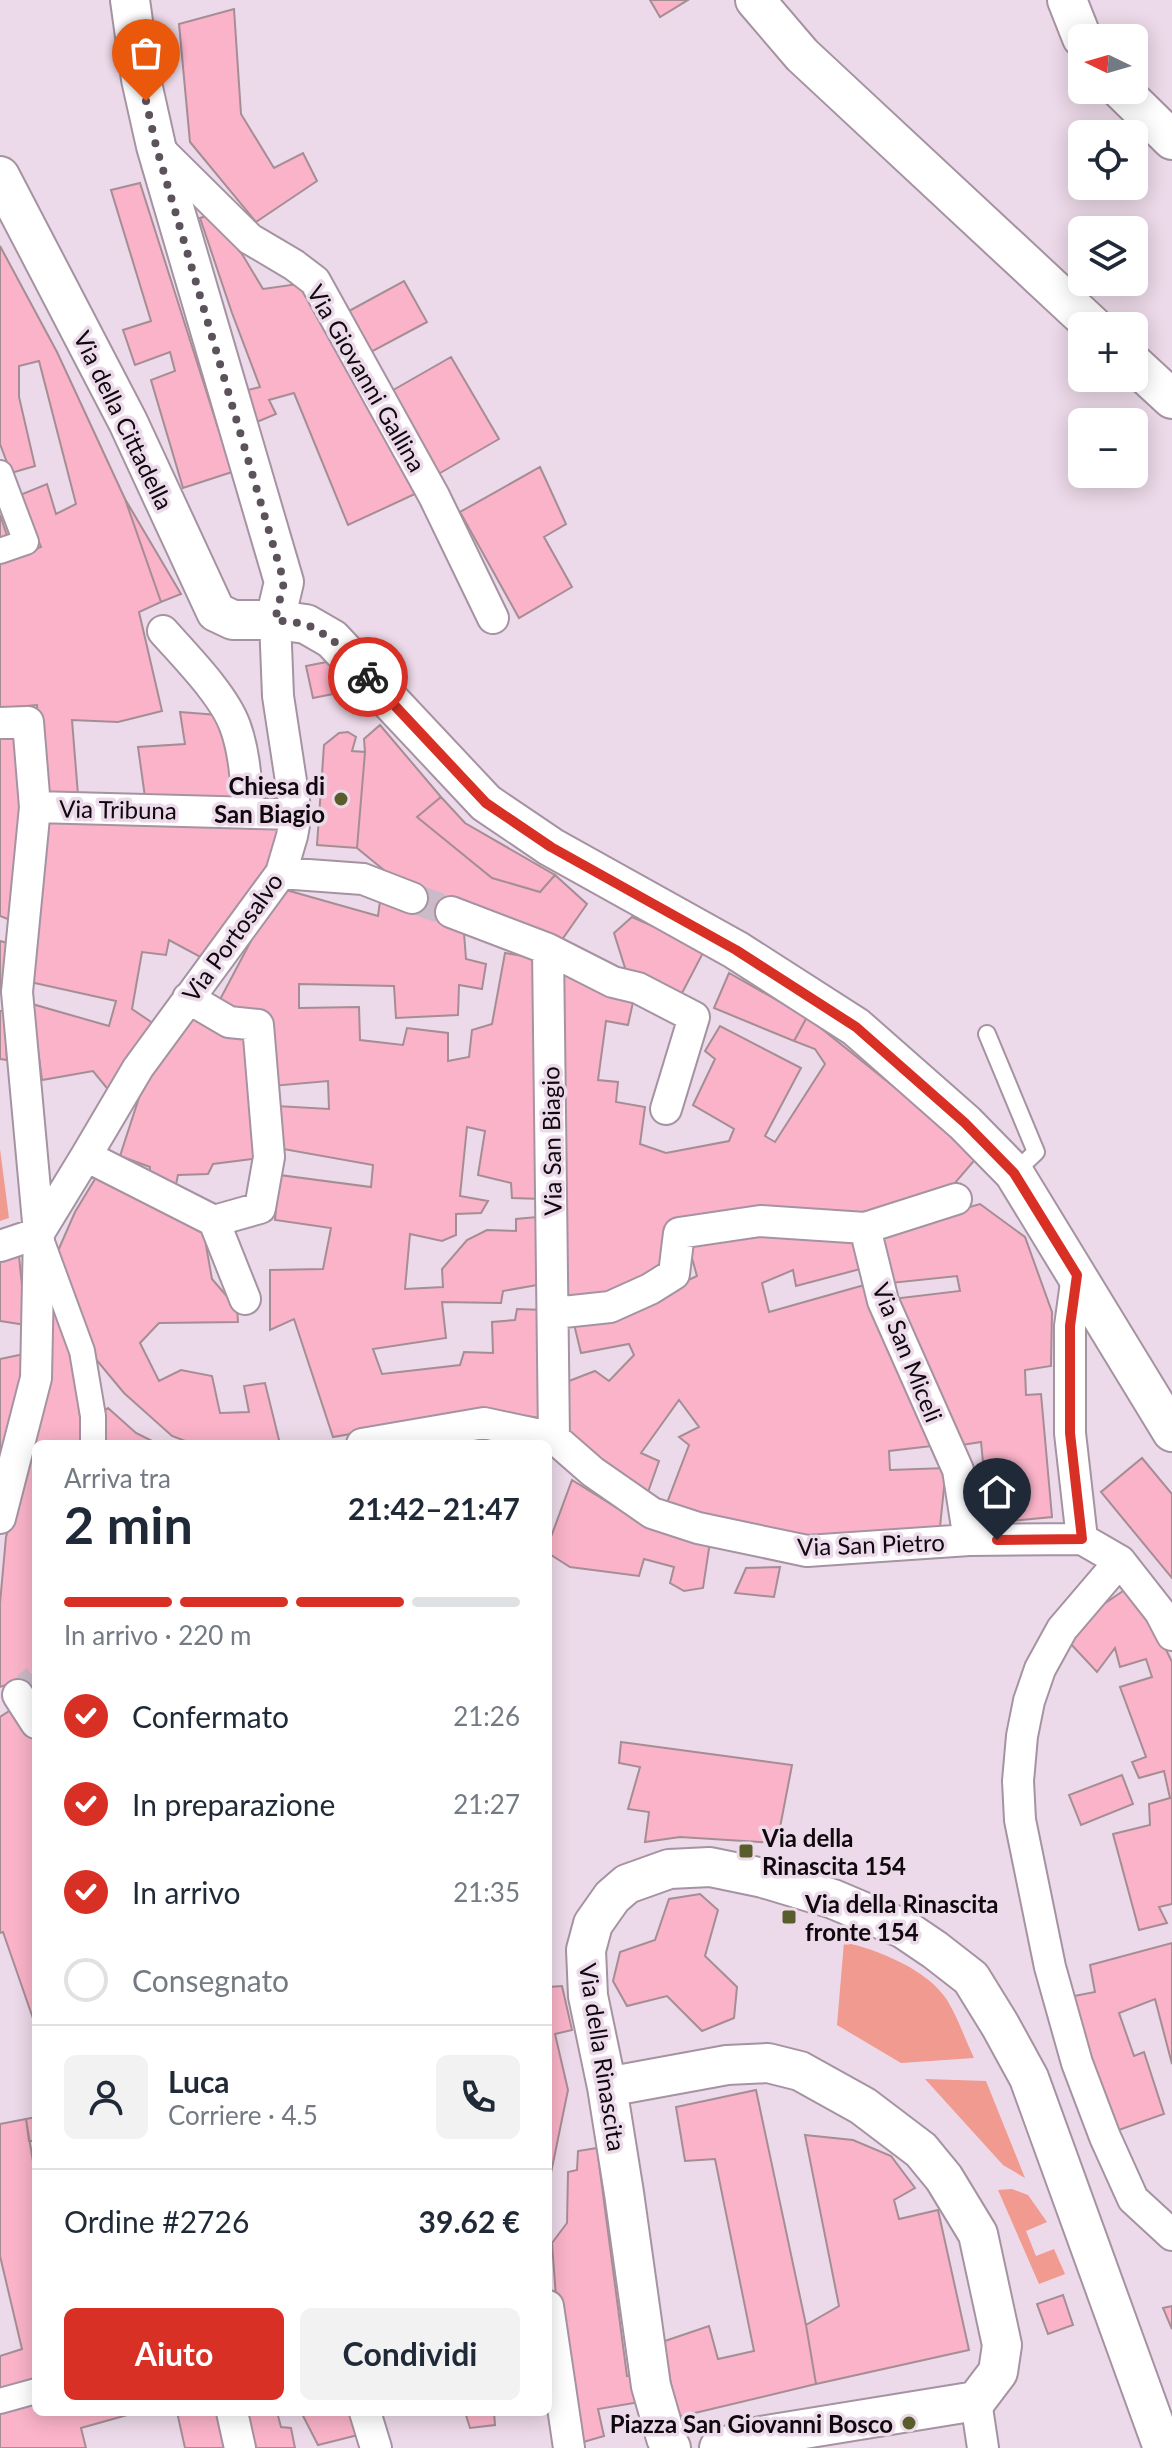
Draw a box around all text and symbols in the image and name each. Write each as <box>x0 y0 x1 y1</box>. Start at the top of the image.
pin <box>112 19 180 101</box>
north arrow <box>1068 24 1148 104</box>
map controls <box>1068 24 1148 488</box>
icon: bag <box>124 31 168 75</box>
button: locate <box>1068 120 1148 200</box>
button: layers <box>1068 216 1148 296</box>
street label: Via Giovanni Gallina <box>302 279 432 477</box>
button: + <box>1068 312 1148 392</box>
street label: Via della Cittadella <box>68 326 180 514</box>
button: − <box>1068 408 1148 488</box>
courier <box>328 637 408 717</box>
icon: bike <box>346 655 390 699</box>
place label: Chiesa di San Biagio <box>214 771 325 828</box>
marker: Chiesa di San Biagio <box>332 790 350 808</box>
street label: Via Tribuna <box>59 793 177 825</box>
street label: Via Portosalvo <box>176 867 288 1007</box>
street label: Via San Biagio <box>535 1066 567 1216</box>
street label: Via San Miceli <box>867 1278 949 1426</box>
pin <box>963 1458 1031 1540</box>
text: Arriva tra <box>64 1462 171 1494</box>
icon: home <box>975 1470 1019 1514</box>
text: 21:42–21:47 <box>348 1490 520 1526</box>
text: 2 min <box>64 1493 193 1555</box>
street label: Via San Pietro <box>797 1527 945 1561</box>
text: In arrivo · 220 m <box>64 1619 252 1651</box>
icon: check <box>64 1694 108 1738</box>
text: Confermato <box>132 1698 289 1734</box>
text: 21:26 <box>453 1700 520 1732</box>
icon: check <box>64 1782 108 1826</box>
text: In preparazione <box>132 1786 335 1822</box>
text: 21:27 <box>453 1788 520 1820</box>
place label: Via della Rinascita 154 <box>761 1823 906 1880</box>
marker: Via della Rinascita 154 <box>737 1842 755 1860</box>
icon: check <box>64 1870 108 1914</box>
text: In arrivo <box>132 1874 241 1910</box>
text: 21:35 <box>453 1876 520 1908</box>
place label: Via della Rinascita fronte 154 <box>804 1889 999 1946</box>
marker: Via della Rinascita fronte 154 <box>780 1908 798 1926</box>
street label: Via della Rinascita <box>574 1961 632 2153</box>
text: Consegnato <box>132 1962 289 1998</box>
button: person <box>64 2055 148 2139</box>
button: phone <box>436 2055 520 2139</box>
text: Luca <box>168 2063 230 2099</box>
text: Corriere · 4.5 <box>168 2099 318 2131</box>
text: Ordine #2726 <box>64 2203 249 2239</box>
text: 39.62 € <box>419 2203 520 2239</box>
button: Aiuto <box>64 2308 284 2400</box>
button: Condividi <box>300 2308 520 2400</box>
place label: Piazza San Giovanni Bosco <box>610 2409 893 2438</box>
marker: Piazza San Giovanni Bosco <box>900 2414 918 2432</box>

